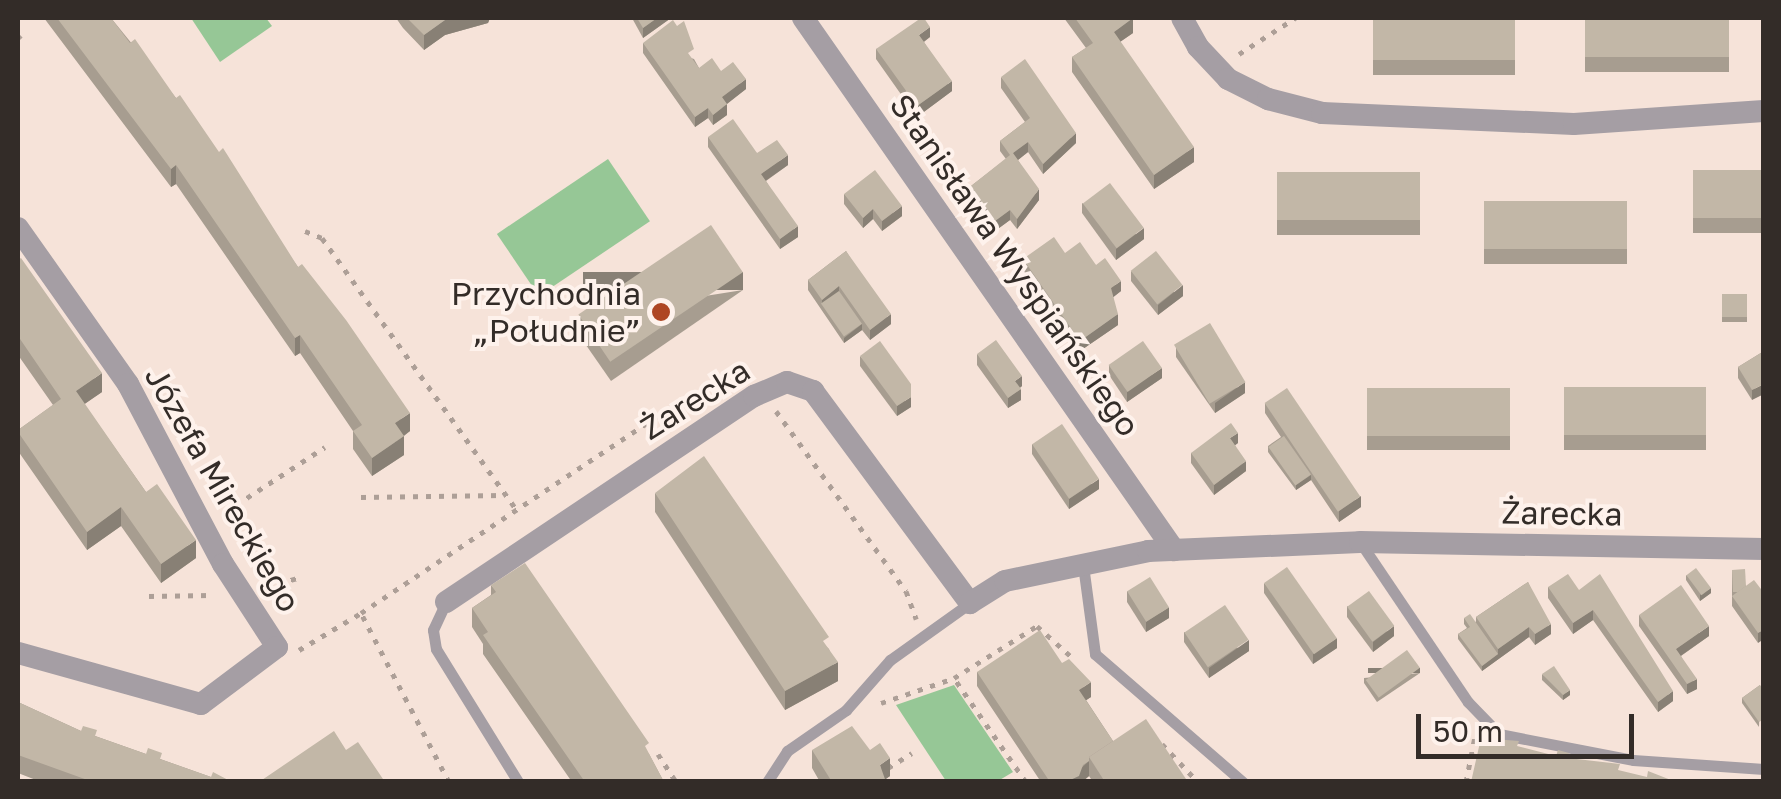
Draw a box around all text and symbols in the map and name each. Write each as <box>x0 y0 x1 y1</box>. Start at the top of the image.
street label: Stanisława Wyspiańskiego <box>882 87 1148 443</box>
place label: Przychodnia „Południe” <box>451 275 641 350</box>
marker: Przychodnia „Południe” <box>650 301 672 323</box>
street label: Żarecka <box>633 351 757 447</box>
street label: Józefa Mireckiego <box>137 359 309 619</box>
street label: Żarecka <box>1501 493 1623 533</box>
scale bar <box>1421 694 1638 756</box>
text: 50 m <box>1433 713 1503 749</box>

